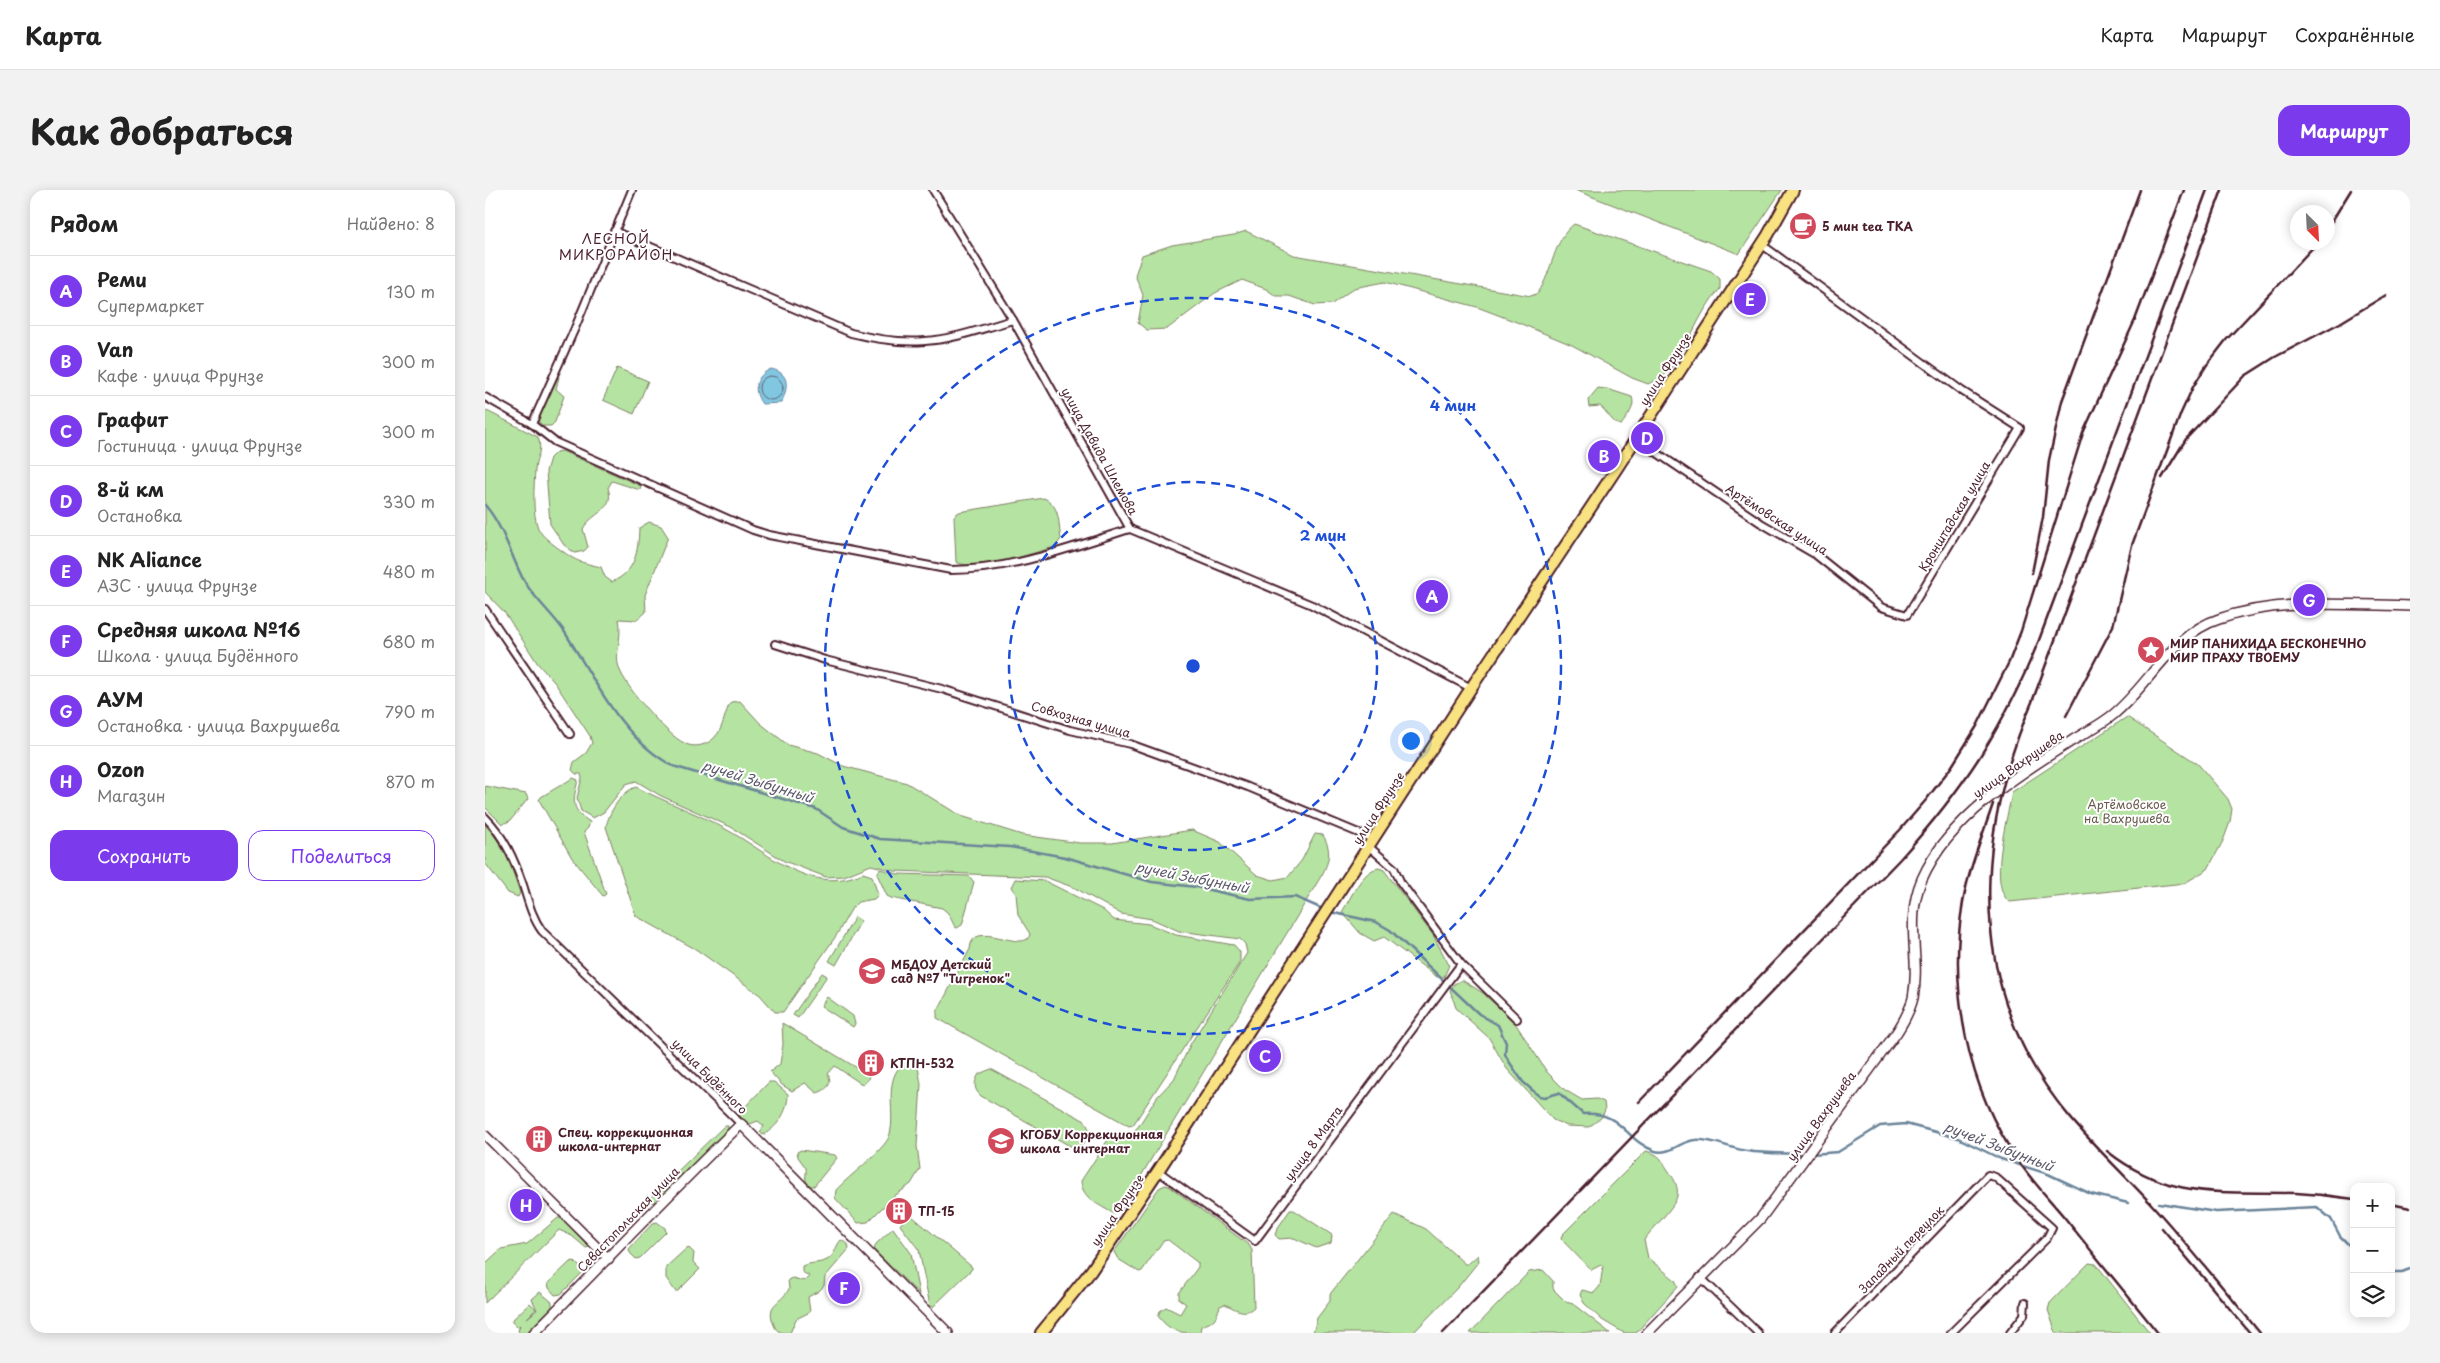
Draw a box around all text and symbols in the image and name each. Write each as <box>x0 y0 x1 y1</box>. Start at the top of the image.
text: Карта <box>25 17 102 53</box>
text: Карта <box>2101 21 2153 48</box>
text: Маршрут <box>2181 21 2267 48</box>
text: Сохранённые <box>2295 21 2415 48</box>
text: Как добраться <box>30 104 294 157</box>
button: Маршрут <box>2278 105 2410 156</box>
north arrow <box>2290 205 2335 250</box>
text: Рядом <box>50 207 118 239</box>
text: Найдено: 8 <box>347 211 435 235</box>
cafe icon: 5 мин tea TKA <box>1788 211 1818 241</box>
place label: 5 мин tea TKA <box>1822 217 1913 235</box>
district label: ЛЕСНОЙ МИКРОРАЙОН <box>559 228 673 265</box>
text: Реми <box>97 265 147 293</box>
text: A <box>60 279 72 303</box>
text: 130 m <box>387 279 435 303</box>
pin: E <box>1734 280 1766 318</box>
text: Супермаркет <box>97 293 204 317</box>
street label: улица Фрунзе <box>1635 329 1695 409</box>
text: Van <box>97 335 134 363</box>
text: B <box>61 349 71 373</box>
text: 300 m <box>381 349 435 373</box>
text: Кафе · улица Фрунзе <box>97 363 264 387</box>
street label: улица Давида Шлемова <box>1057 384 1143 519</box>
text: 4 мин <box>1430 393 1476 416</box>
text: Графит <box>97 405 168 433</box>
text: C <box>60 419 72 443</box>
text: 300 m <box>381 419 435 443</box>
pin: D <box>1631 419 1663 457</box>
text: Гостиница · улица Фрунзе <box>97 433 302 457</box>
pin: B <box>1588 437 1620 475</box>
street label: Кронштадская улица <box>1914 457 1994 575</box>
text: 8-й км <box>97 475 164 503</box>
street label: Артёмовская улица <box>1722 479 1832 559</box>
text: D <box>60 489 72 513</box>
text: 330 m <box>382 489 435 513</box>
text: Остановка <box>97 503 182 527</box>
text: 2 мин <box>1300 523 1347 546</box>
text: NK Aliance <box>97 545 202 573</box>
text: E <box>61 559 71 583</box>
text: 480 m <box>383 559 435 583</box>
text: АЗС · улица Фрунзе <box>97 573 257 597</box>
pin: A <box>1416 577 1448 615</box>
pin: G <box>2293 581 2325 619</box>
text: Средняя школа №16 <box>97 615 300 643</box>
text: F <box>61 629 71 653</box>
text: 680 m <box>382 629 435 653</box>
place label: МИР ПАНИХИДА БЕСКОНЕЧНО МИР ПРАХУ ТВОЕМУ <box>2170 634 2366 666</box>
place icon: МИР ПАНИХИДА БЕСКОНЕЧНО МИР ПРАХУ ТВОЕМУ <box>2136 635 2166 665</box>
text: Школа · улица Будённого <box>97 643 299 667</box>
centre of rings <box>1184 657 1202 675</box>
text: АУМ <box>97 685 143 713</box>
street label: Совхозная улица <box>1029 696 1133 742</box>
text: G <box>59 699 73 723</box>
text: 790 m <box>385 699 435 723</box>
text: Остановка · улица Вахрушева <box>97 713 340 737</box>
street label: улица Вахрушева <box>1969 726 2068 802</box>
your location <box>1398 728 1424 754</box>
water label: ручей Зыбунный <box>700 754 818 808</box>
text: Ozon <box>97 755 145 783</box>
street label: улица Фрунзе <box>1348 768 1408 848</box>
text: H <box>60 769 72 793</box>
text: 870 m <box>386 769 435 793</box>
text: Магазин <box>97 783 166 807</box>
park label: Артёмовское на Вахрушева <box>2084 795 2171 827</box>
button: Сохранить <box>50 830 238 881</box>
button: Поделиться <box>248 830 435 881</box>
water label: ручей Зыбунный <box>1133 856 1252 899</box>
place label: МБДОУ Детский сад №7 "Тигренок" <box>891 955 1010 987</box>
school or university icon: МБДОУ Детский сад №7 "Тигренок" <box>857 956 887 986</box>
street label: улица Будённого <box>668 1034 752 1118</box>
pin: C <box>1249 1037 1281 1075</box>
building icon: КТПН-532 <box>856 1048 886 1078</box>
place label: КТПН-532 <box>890 1054 955 1072</box>
street label: улица Вахрушева <box>1782 1067 1860 1165</box>
street label: улица 8 Марта <box>1280 1101 1347 1184</box>
water label: ручей Зыбунный <box>1941 1116 2058 1177</box>
place label: Спец. коррекционная школа-интернат <box>558 1123 694 1155</box>
building icon: Спец. коррекционная школа-интернат <box>524 1124 554 1154</box>
place label: КГОБУ Коррекционная школа - интернат <box>1020 1125 1163 1157</box>
school or university icon: КГОБУ Коррекционная школа - интернат <box>986 1126 1016 1156</box>
street label: Севастопольская улица <box>573 1162 684 1276</box>
street label: улица Фрунзе <box>1086 1170 1148 1250</box>
map controls <box>2350 1183 2395 1318</box>
button: + <box>2350 1183 2395 1228</box>
pin: H <box>510 1186 542 1224</box>
building icon: ТП-15 <box>884 1196 914 1226</box>
street label: Западный переулок <box>1854 1200 1948 1297</box>
place label: ТП-15 <box>918 1202 955 1220</box>
button: − <box>2350 1228 2395 1273</box>
pin: F <box>828 1269 860 1307</box>
button: layers <box>2350 1273 2395 1318</box>

